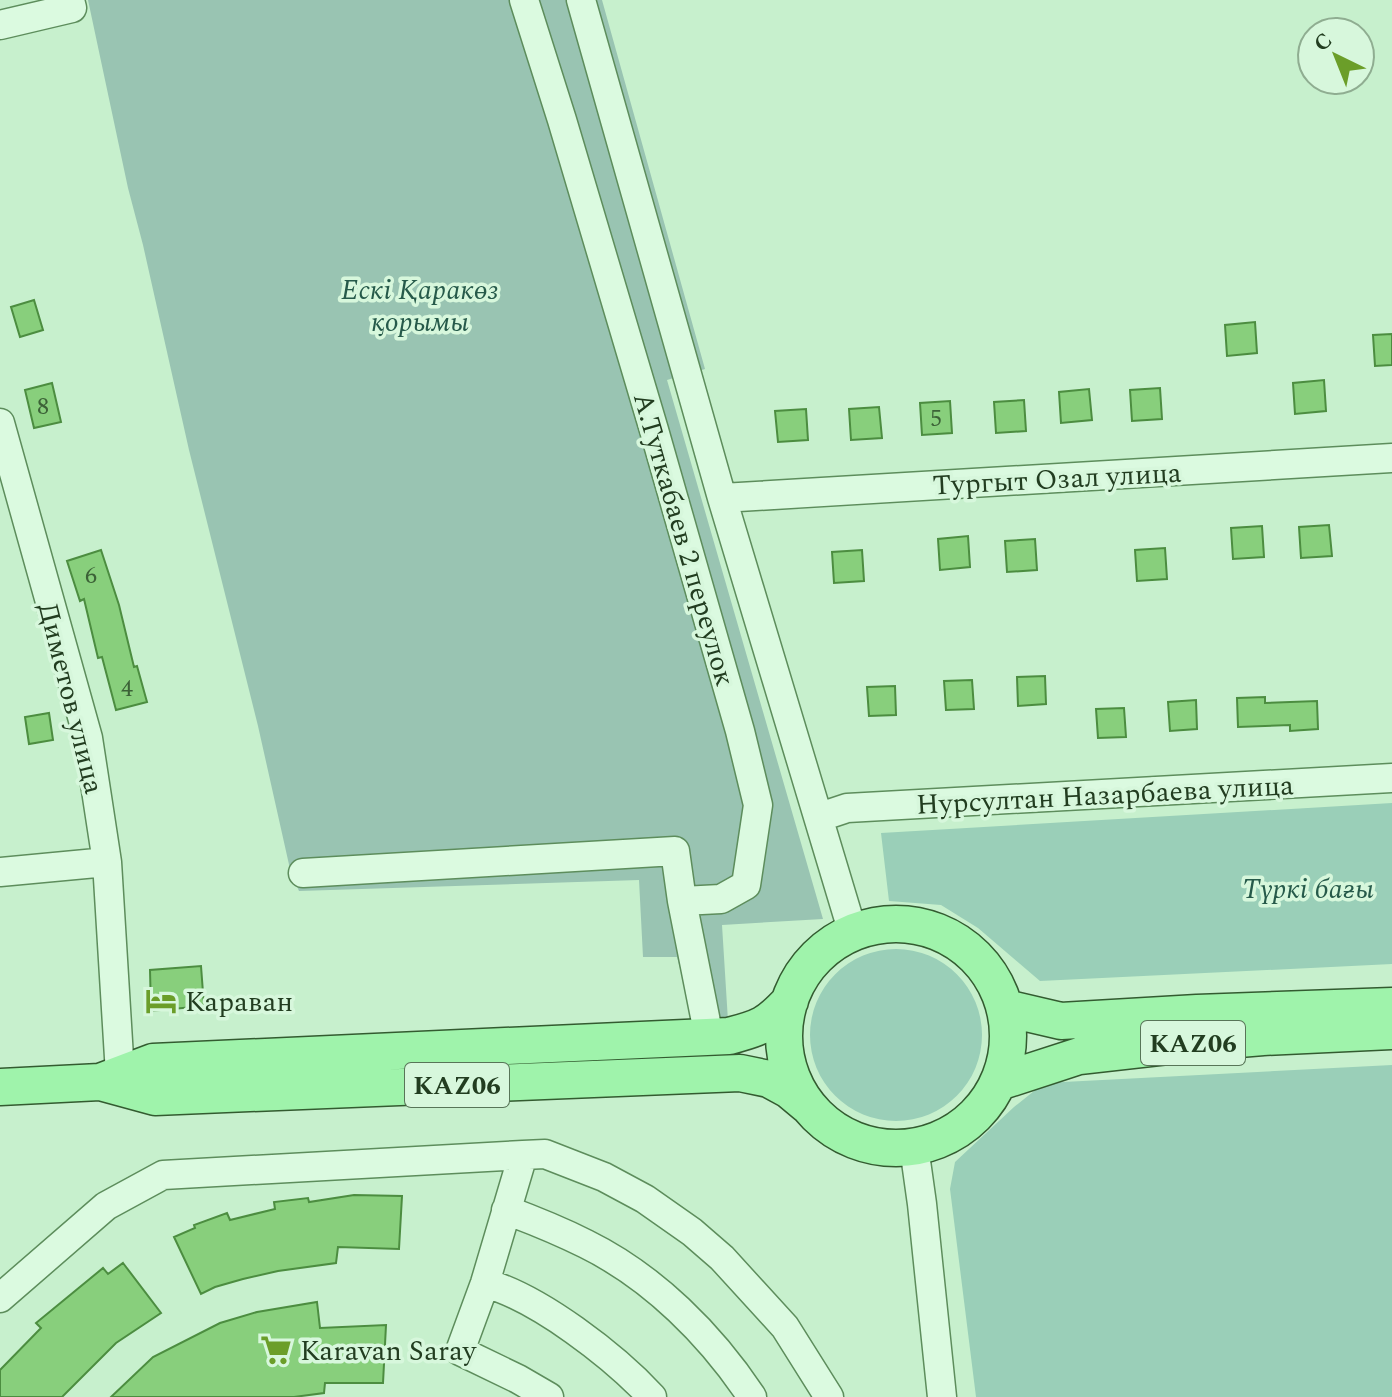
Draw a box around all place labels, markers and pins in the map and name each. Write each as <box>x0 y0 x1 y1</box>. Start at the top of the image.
place label: Караван <box>185 981 293 1024</box>
hotel icon: Караван <box>144 984 178 1018</box>
place label: Karavan Saray <box>300 1330 478 1373</box>
supermarket icon: Karavan Saray <box>259 1333 293 1367</box>

